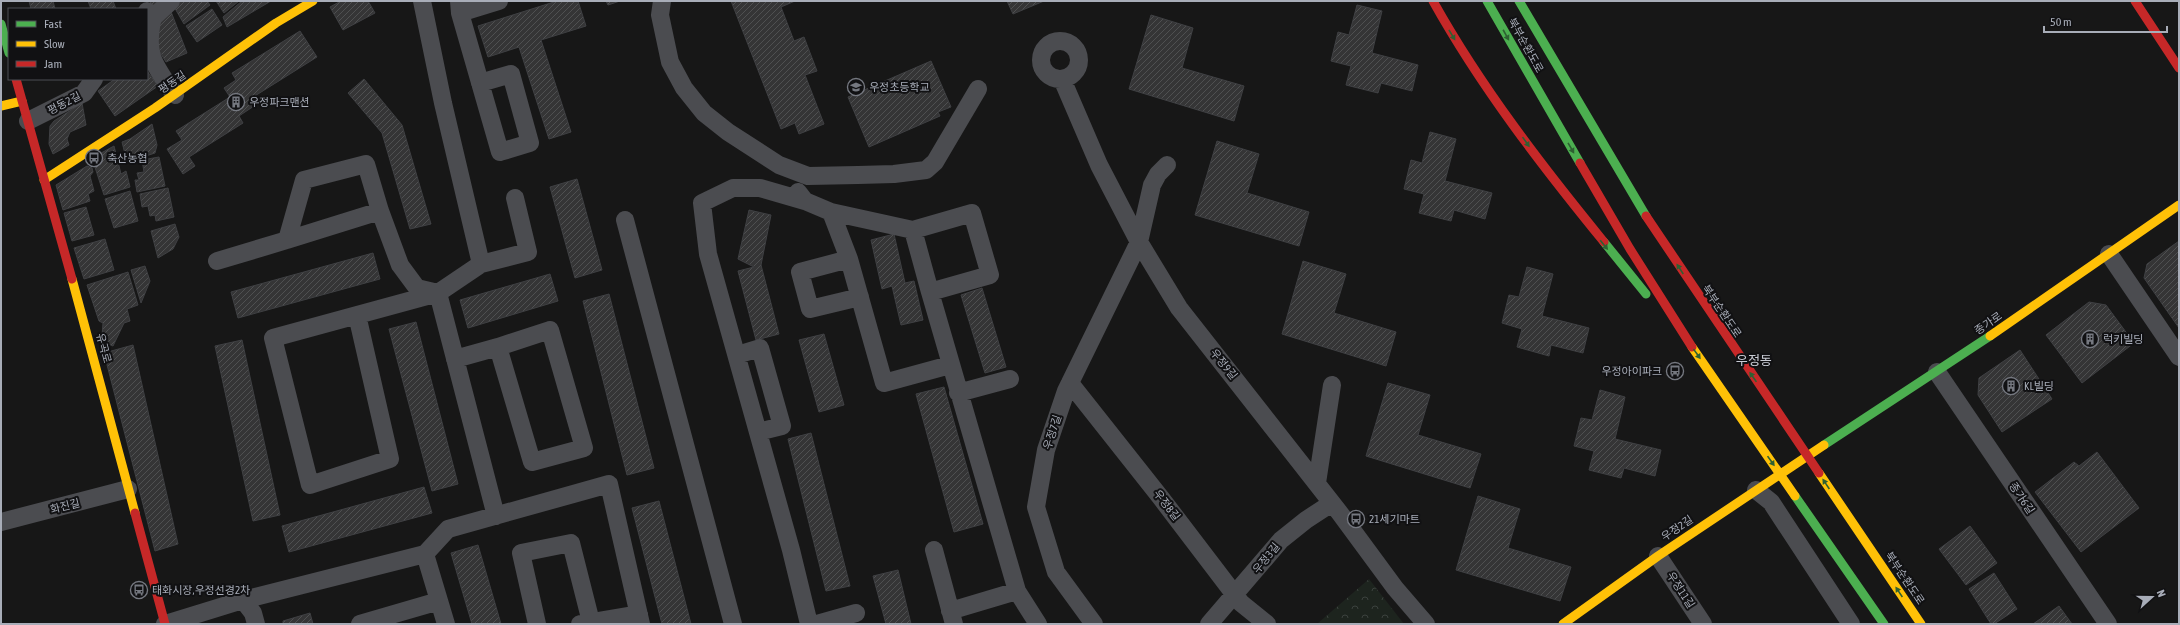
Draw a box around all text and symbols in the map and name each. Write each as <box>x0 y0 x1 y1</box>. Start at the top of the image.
legend <box>8 8 148 80</box>
scale bar <box>2044 8 2167 34</box>
text: 50 m <box>2050 15 2072 29</box>
street label: 북부순환도로 <box>1506 16 1546 74</box>
text: Fast <box>44 17 62 31</box>
one-way arrow <box>1503 29 1510 41</box>
one-way arrow <box>1448 30 1456 40</box>
text: Slow <box>44 37 65 51</box>
text: Jam <box>44 57 62 71</box>
street label: 평동길 <box>156 68 188 96</box>
school or university icon: 우정초등학교 <box>846 77 866 97</box>
place label: 우정초등학교 <box>869 81 930 93</box>
street label: 평동2길 <box>45 90 83 116</box>
building icon: 우정파크맨션 <box>226 92 246 112</box>
place label: 우정파크맨션 <box>249 96 310 108</box>
one-way arrow <box>1522 136 1529 148</box>
one-way arrow <box>1567 142 1574 154</box>
bus stop icon: 축산농협 <box>84 148 104 168</box>
place label: 축산농협 <box>107 152 147 164</box>
one-way arrow <box>1600 240 1609 251</box>
one-way arrow <box>1676 264 1684 274</box>
street label: 북부순환도로 <box>1700 282 1744 340</box>
street label: 종가로 <box>1972 309 2004 337</box>
building icon: 럭키빌딩 <box>2080 329 2100 349</box>
street label: 유곡로 <box>94 332 114 364</box>
place label: 럭키빌딩 <box>2103 333 2143 345</box>
street label: 우정9길 <box>1208 346 1240 382</box>
one-way arrow <box>1693 349 1701 359</box>
district label: 우정동 <box>1736 353 1772 368</box>
bus stop icon: 우정아이파크 <box>1665 361 1685 381</box>
place label: 우정아이파크 <box>1601 365 1662 377</box>
one-way arrow <box>1749 372 1757 382</box>
building icon: KL빌딩 <box>2001 376 2021 396</box>
place label: KL빌딩 <box>2024 380 2054 392</box>
street label: 우정7길 <box>1041 413 1063 451</box>
one-way arrow <box>1767 456 1775 466</box>
one-way arrow <box>1822 479 1830 489</box>
street label: 종가6길 <box>2007 480 2037 516</box>
street label: 우정8길 <box>1151 487 1183 523</box>
street label: 화진길 <box>49 497 81 515</box>
bus stop icon: 21세기마트 <box>1346 509 1366 529</box>
place label: 21세기마트 <box>1369 513 1420 525</box>
street label: 우정2길 <box>1659 513 1695 543</box>
street label: 우정3길 <box>1250 540 1282 576</box>
street label: 북부순환도로 <box>1883 549 1927 607</box>
street label: 우정11길 <box>1665 570 1697 610</box>
north arrow <box>2132 577 2172 617</box>
bus stop icon: 태화시장,우정선경2차 <box>129 580 149 600</box>
place label: 태화시장,우정선경2차 <box>152 584 250 596</box>
one-way arrow <box>1895 587 1903 597</box>
text: N <box>2155 588 2168 599</box>

